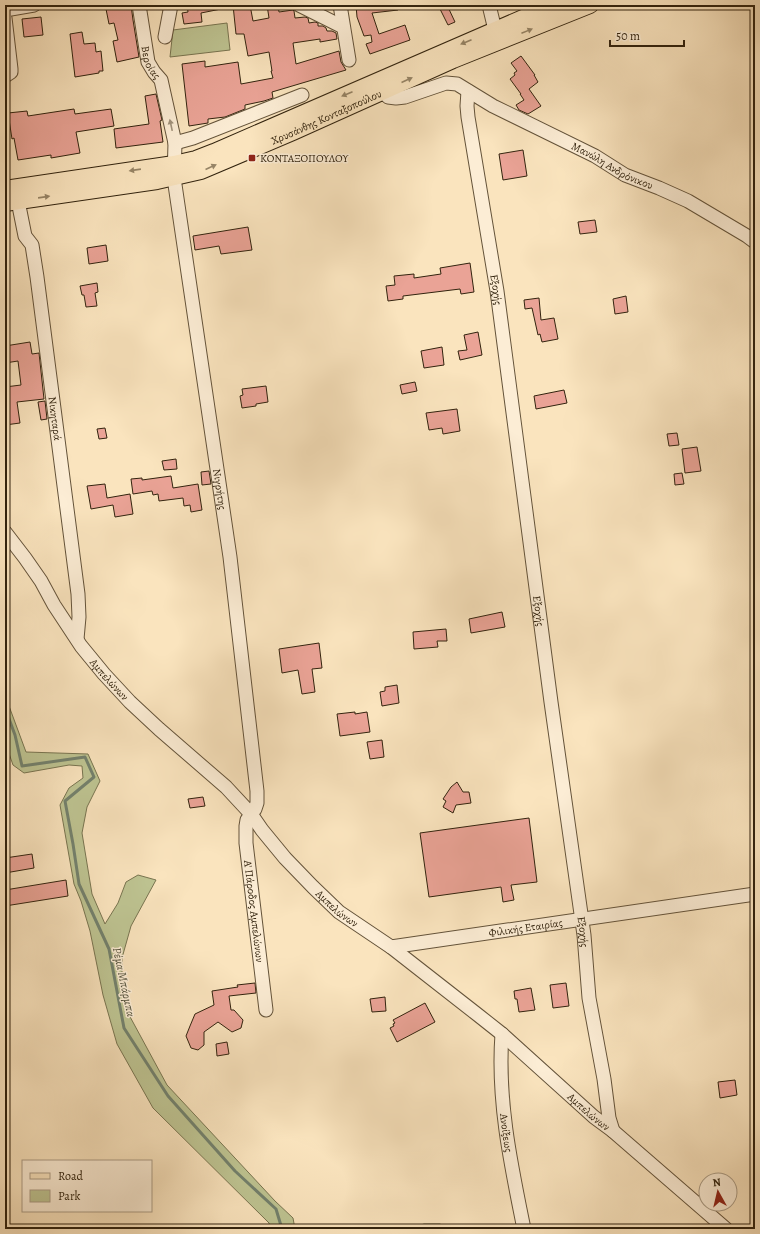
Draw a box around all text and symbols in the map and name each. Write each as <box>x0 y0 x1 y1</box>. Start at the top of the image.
scale bar <box>610 22 684 48</box>
one-way arrow <box>522 27 534 33</box>
text: 50 m <box>616 28 640 44</box>
one-way arrow <box>460 40 472 46</box>
street label: Βεροίας <box>138 45 164 82</box>
one-way arrow <box>401 77 413 84</box>
street label: Χρυσάνθης Κονταξοπούλου <box>269 86 384 148</box>
one-way arrow <box>341 91 352 97</box>
one-way arrow <box>167 119 173 131</box>
street label: Μανώλη Ανδρόνικου <box>569 138 655 193</box>
place label: ΚΟΝΤΑΞΟΠΟΥΛΟΥ <box>260 151 349 166</box>
marker: ΚΟΝΤΑΞΟΠΟΥΛΟΥ <box>247 153 257 163</box>
one-way arrow <box>206 164 217 170</box>
one-way arrow <box>129 167 141 173</box>
one-way arrow <box>38 194 50 200</box>
street label: Εξοχής <box>487 273 506 306</box>
street label: Νικηταρά <box>45 395 66 441</box>
street label: Νιγρήτης <box>210 467 230 511</box>
street label: Εξοχής <box>530 594 548 627</box>
street label: Αμπελώνων <box>86 654 133 704</box>
street label: Α' Πάροδος Αμπελώνων <box>241 858 268 964</box>
street label: Αμπελώνων <box>312 885 362 931</box>
street label: Φιλικής Εταιρίας <box>488 915 563 940</box>
street label: Εξοχής <box>574 915 592 948</box>
water label: Ρέμα Μπάρμπα <box>109 946 139 1018</box>
street label: Αμπελώνων <box>564 1089 614 1134</box>
street label: Ανοίξεως <box>496 1112 517 1153</box>
legend <box>22 1160 152 1212</box>
text: Road <box>58 1168 84 1184</box>
north arrow <box>698 1172 738 1212</box>
text: N <box>712 1175 722 1191</box>
text: Park <box>58 1188 81 1204</box>

